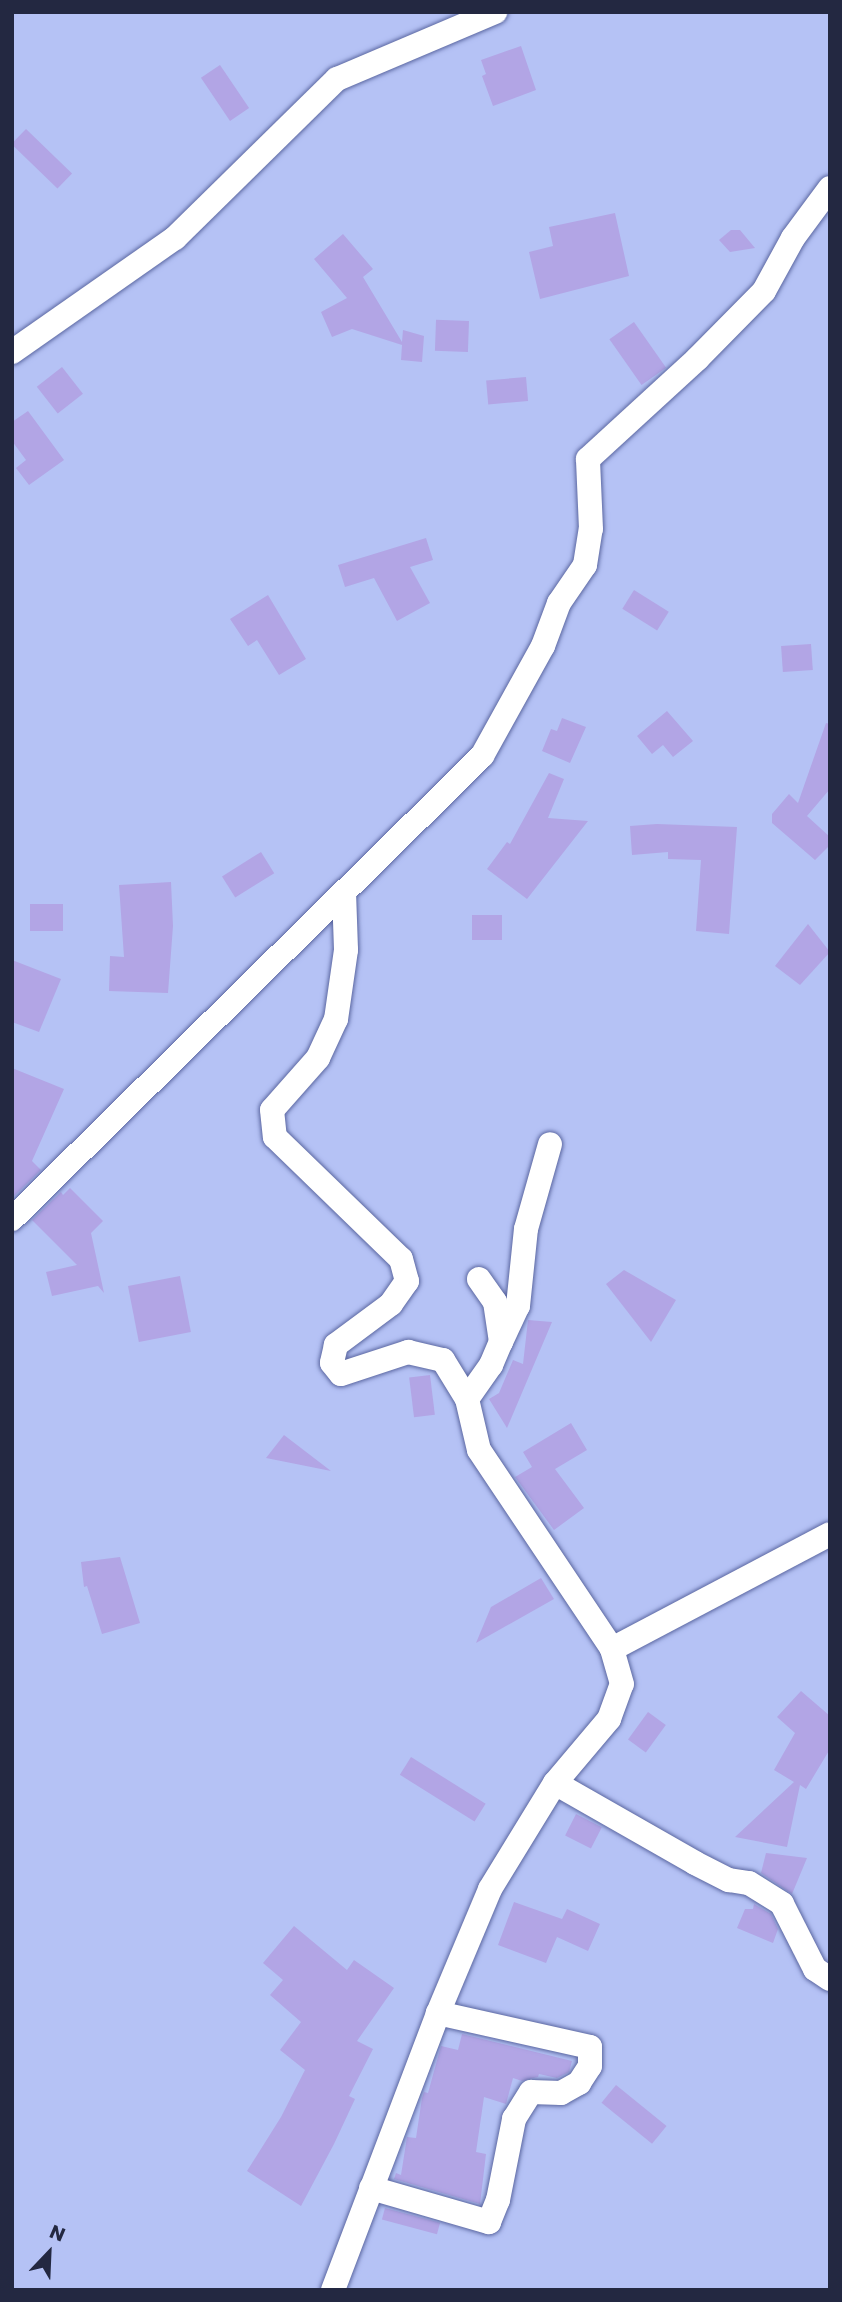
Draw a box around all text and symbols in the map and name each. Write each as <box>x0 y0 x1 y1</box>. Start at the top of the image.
north arrow <box>14 2218 84 2288</box>
text: N <box>46 2218 69 2248</box>

